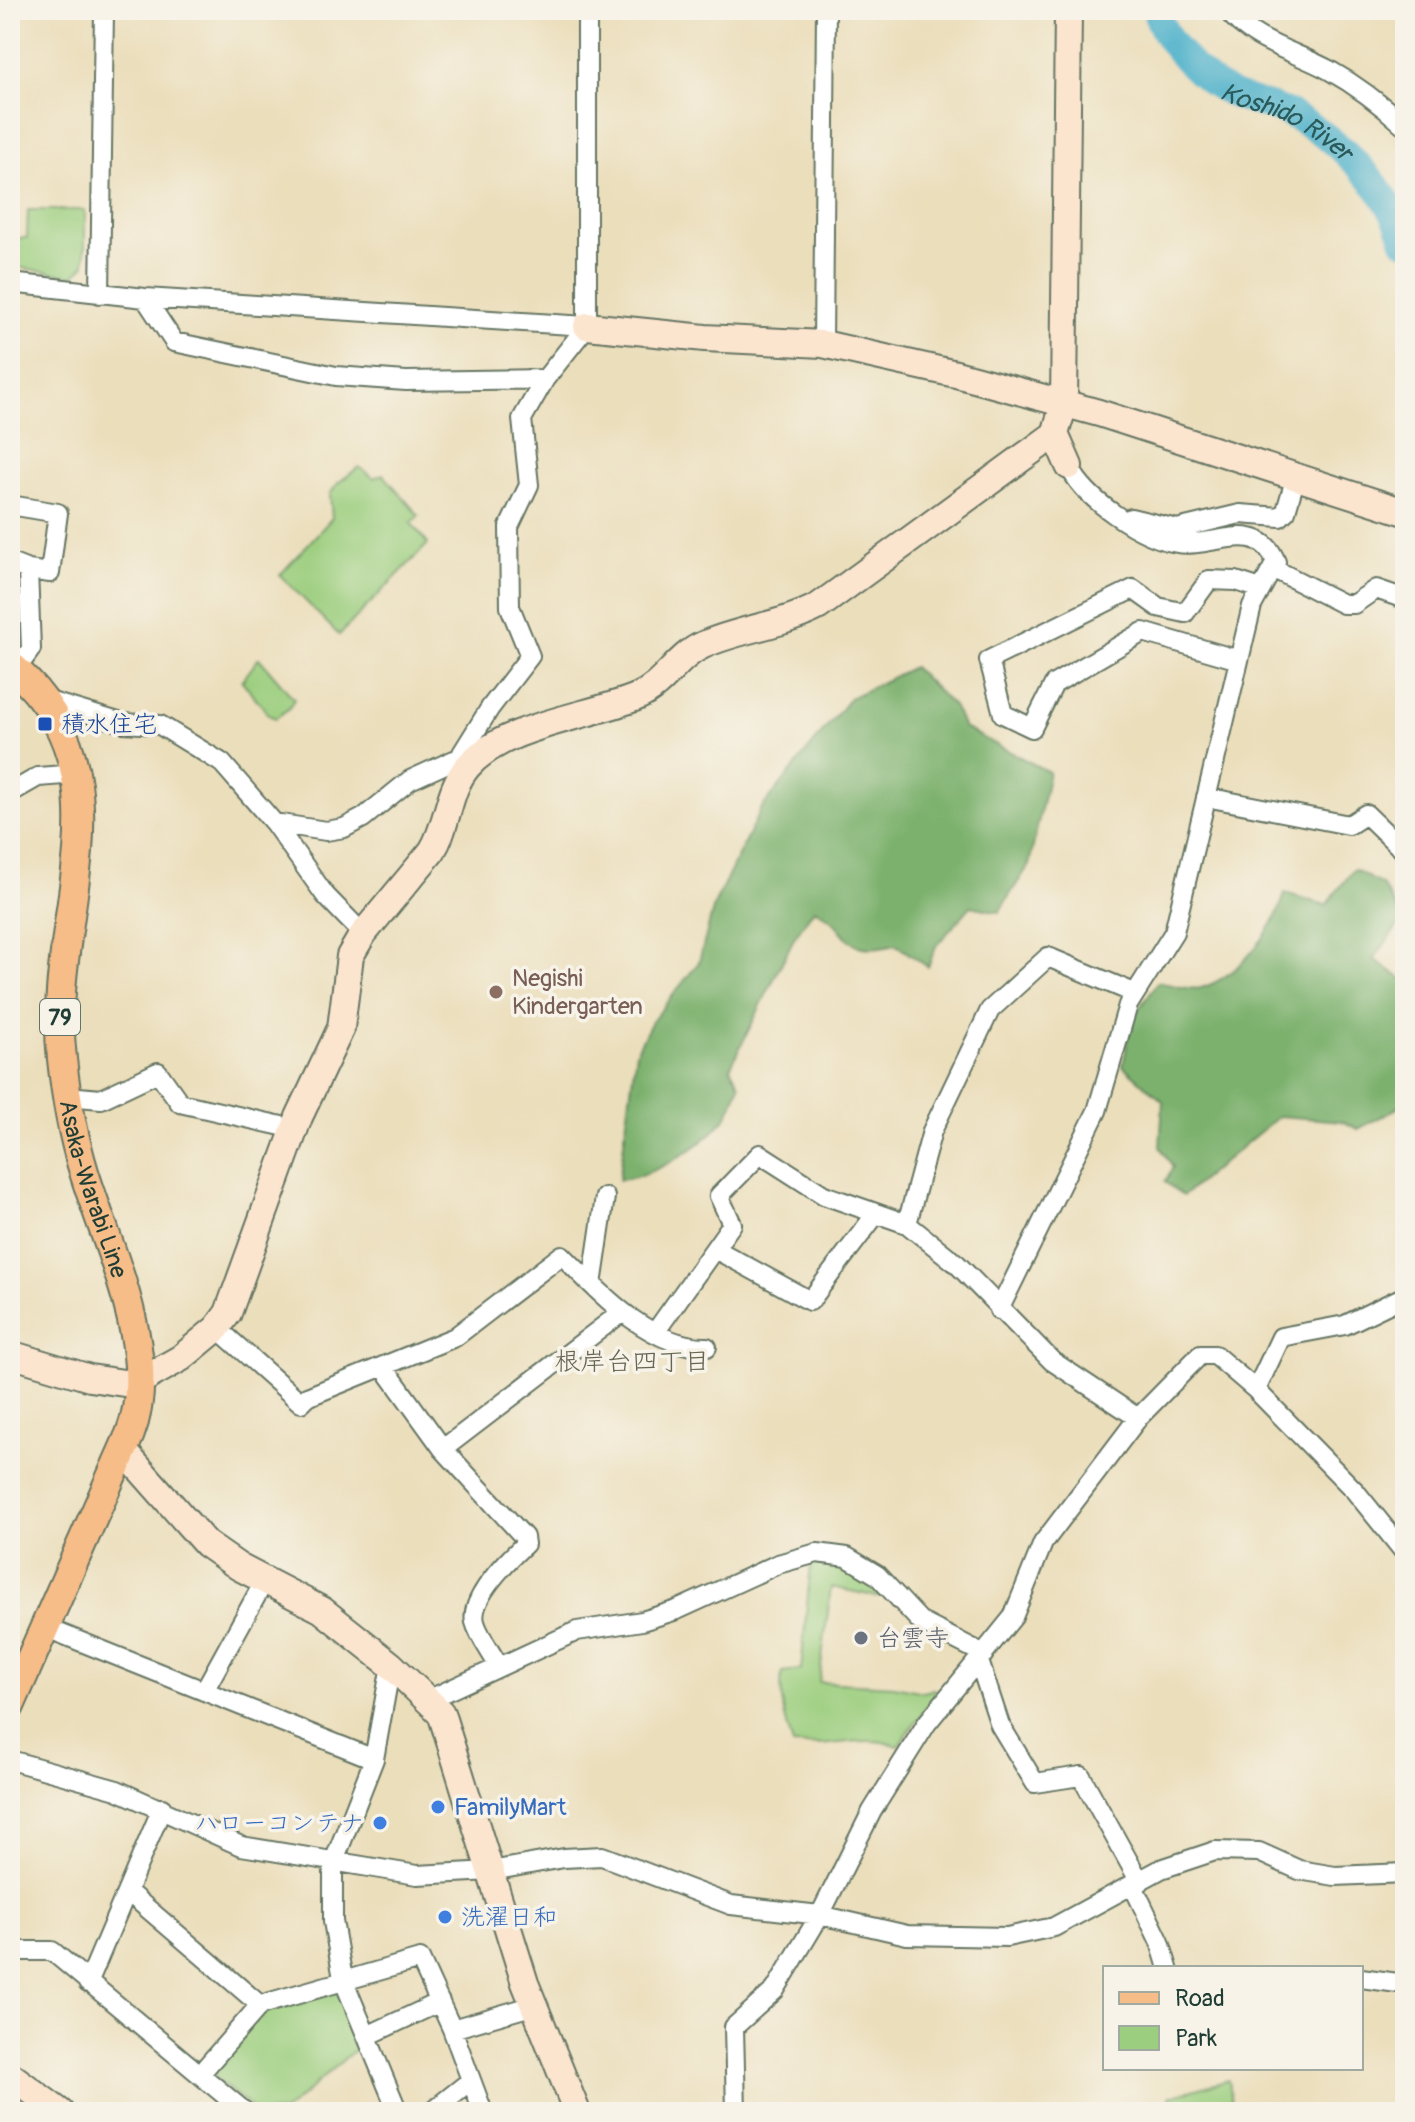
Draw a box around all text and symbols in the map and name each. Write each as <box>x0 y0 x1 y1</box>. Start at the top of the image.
water label: Koshido River <box>1215 76 1362 171</box>
place label: 積水住宅 <box>61 710 157 739</box>
marker: 積水住宅 <box>36 715 54 733</box>
place label: Negishi Kindergarten <box>512 964 643 1021</box>
marker: Negishi Kindergarten <box>487 983 505 1001</box>
road number: 79 <box>40 999 80 1035</box>
street label: Asaka-Warabi Line <box>53 1098 133 1282</box>
district label: 根岸台四丁目 <box>554 1346 710 1378</box>
place label: 台雲寺 <box>877 1624 949 1653</box>
marker: 台雲寺 <box>852 1629 870 1647</box>
place label: FamilyMart <box>454 1793 567 1822</box>
marker: FamilyMart <box>429 1798 447 1816</box>
place label: ハローコンテナ <box>195 1809 364 1838</box>
marker: ハローコンテナ <box>371 1814 389 1832</box>
place label: 洗濯日和 <box>461 1903 557 1932</box>
marker: 洗濯日和 <box>436 1908 454 1926</box>
legend <box>1103 1966 1363 2070</box>
text: Road <box>1175 1984 1225 2013</box>
text: Park <box>1175 2024 1217 2053</box>

